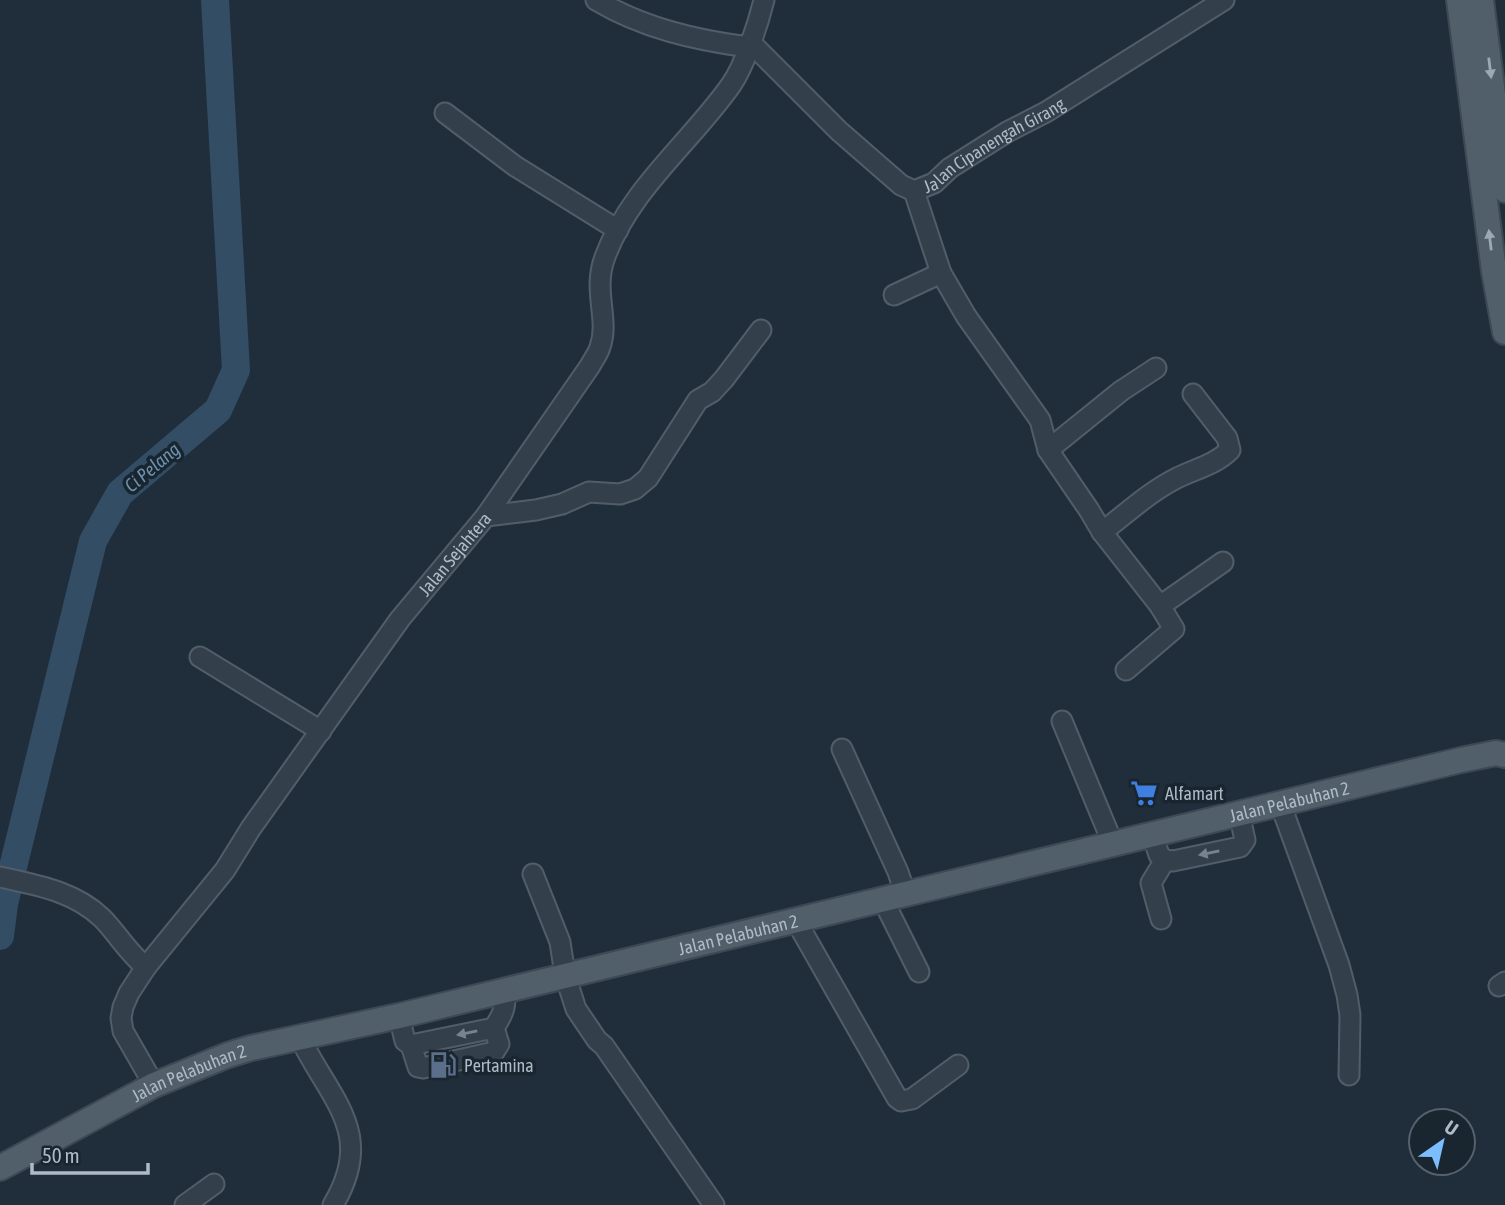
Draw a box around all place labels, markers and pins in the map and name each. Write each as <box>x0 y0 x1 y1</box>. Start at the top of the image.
supermarket icon: Alfamart <box>1129 778 1159 808</box>
place label: Alfamart <box>1165 783 1224 804</box>
fuel station icon: Pertamina <box>428 1050 458 1080</box>
place label: Pertamina <box>464 1055 534 1076</box>

